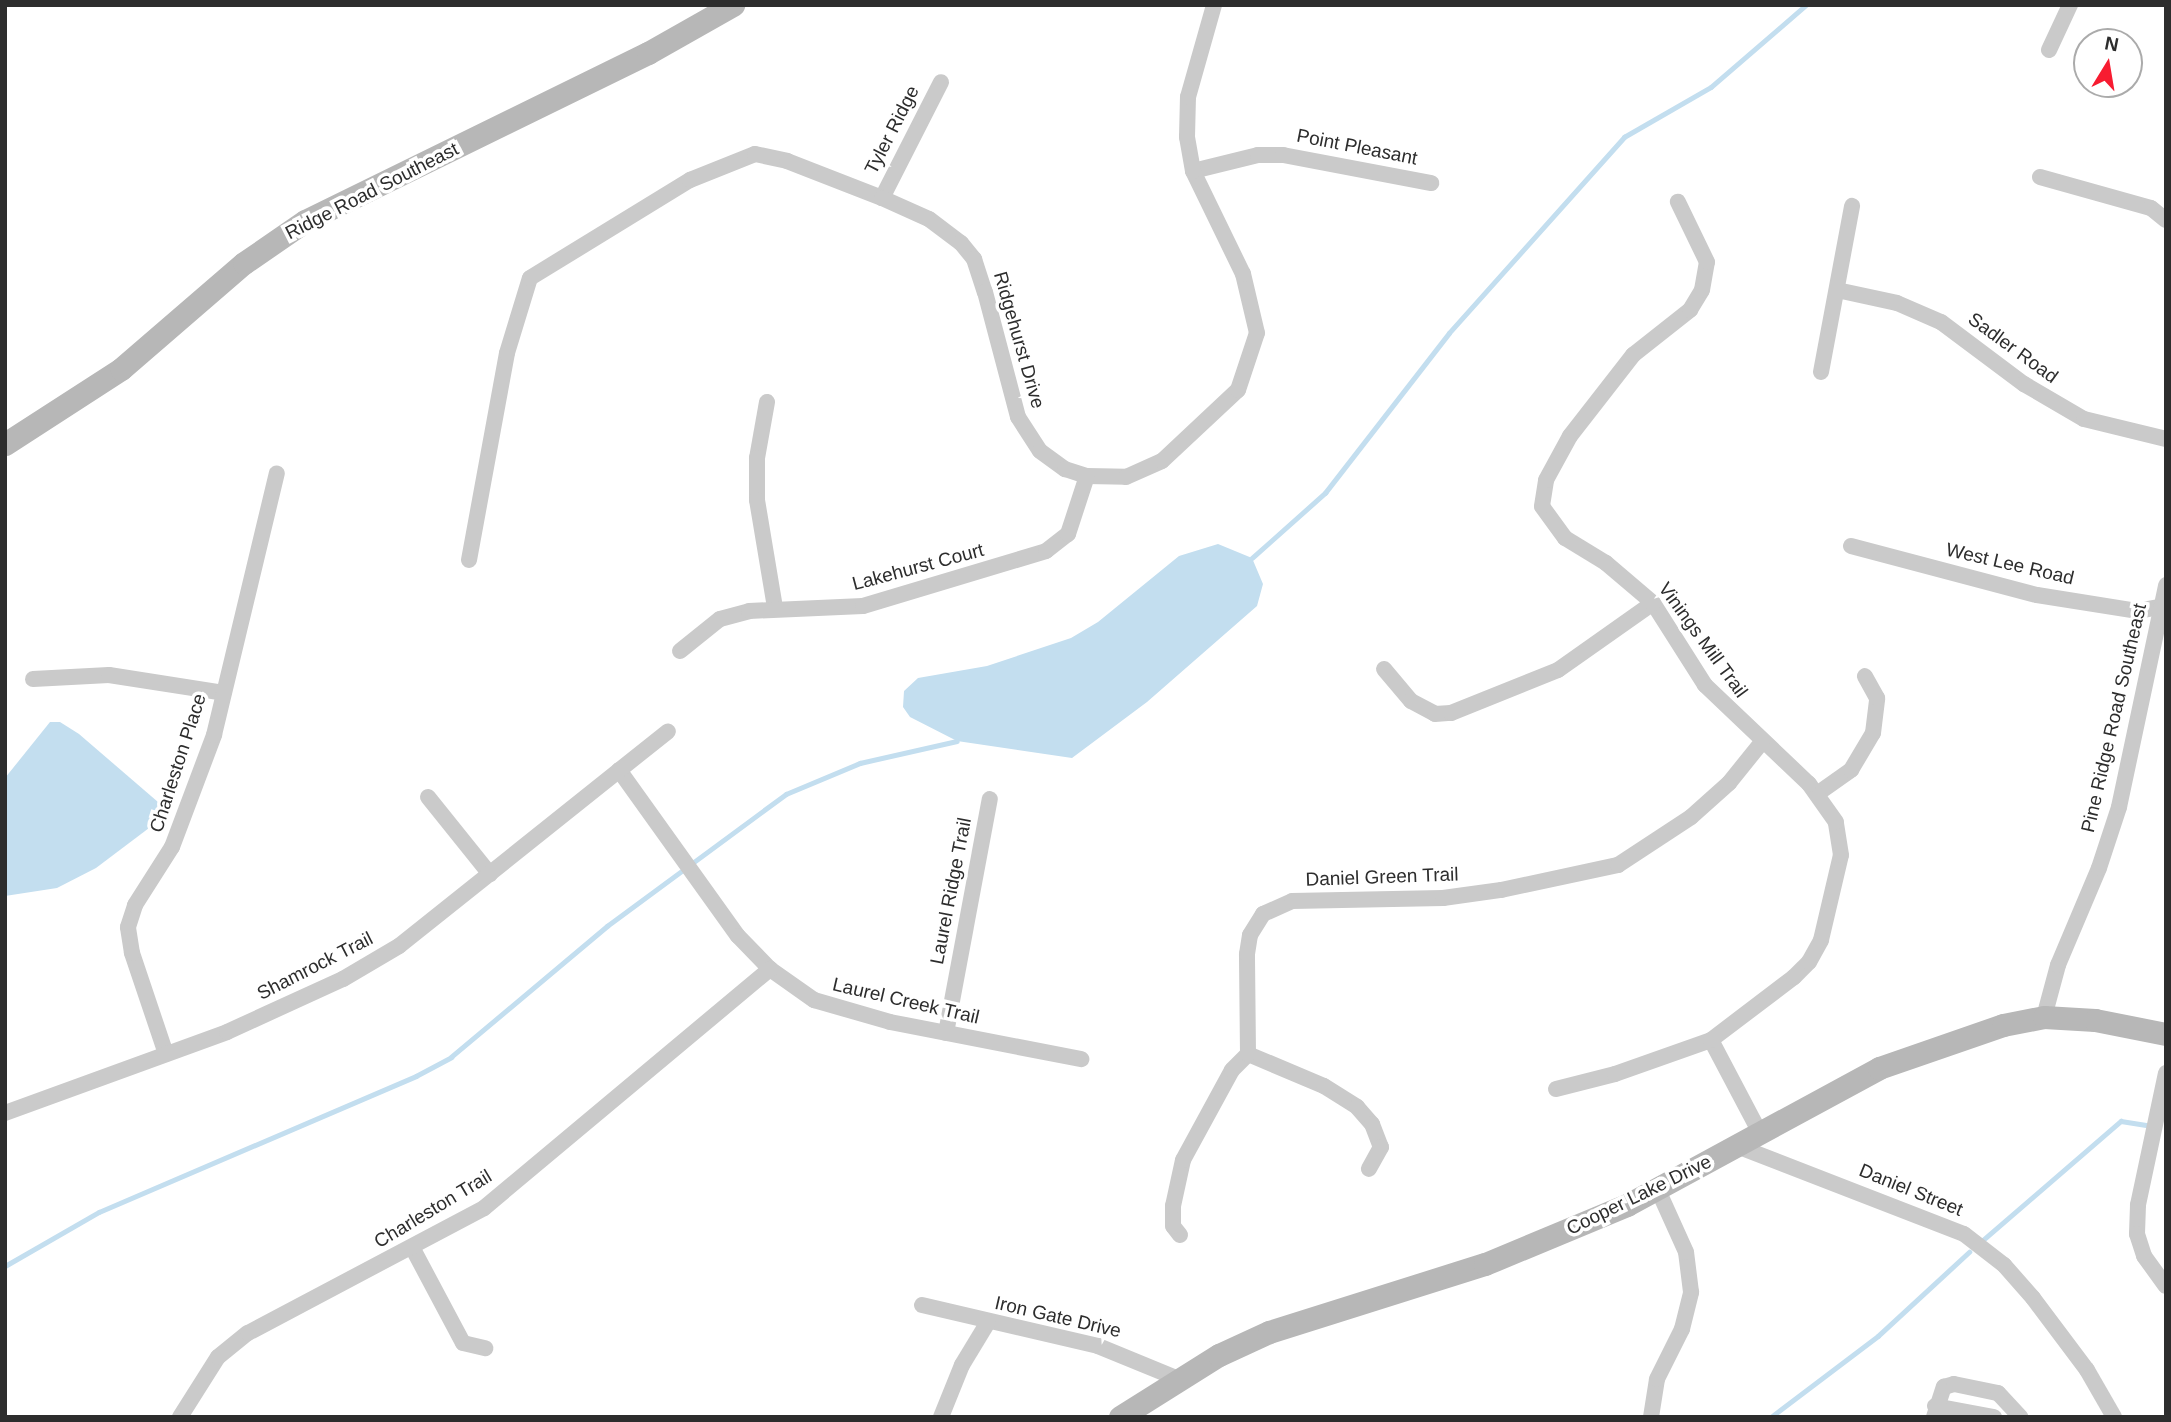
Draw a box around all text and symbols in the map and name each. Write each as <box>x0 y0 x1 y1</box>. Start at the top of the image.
north arrow <box>2073 28 2143 98</box>
text: N <box>2103 32 2120 55</box>
street label: Tyler Ridge <box>860 82 924 178</box>
street label: Point Pleasant <box>1295 124 1419 170</box>
street label: Ridge Road Southeast <box>282 137 462 245</box>
street label: Ridgehurst Drive <box>989 269 1049 411</box>
street label: Sadler Road <box>1964 308 2062 388</box>
street label: Lakehurst Court <box>850 538 986 596</box>
street label: West Lee Road <box>1944 538 2076 590</box>
street label: Vinings Mill Trail <box>1653 578 1753 702</box>
street label: Pine Ridge Road Southeast <box>2077 601 2151 835</box>
street label: Charleston Place <box>145 691 211 835</box>
street label: Laurel Ridge Trail <box>926 816 976 966</box>
street label: Daniel Green Trail <box>1305 863 1459 891</box>
street label: Shamrock Trail <box>253 927 377 1005</box>
street label: Laurel Creek Trail <box>830 973 982 1029</box>
street label: Cooper Lake Drive <box>1563 1150 1715 1240</box>
street label: Daniel Street <box>1856 1159 1966 1221</box>
street label: Charleston Trail <box>370 1165 496 1253</box>
street label: Iron Gate Drive <box>993 1291 1123 1343</box>

